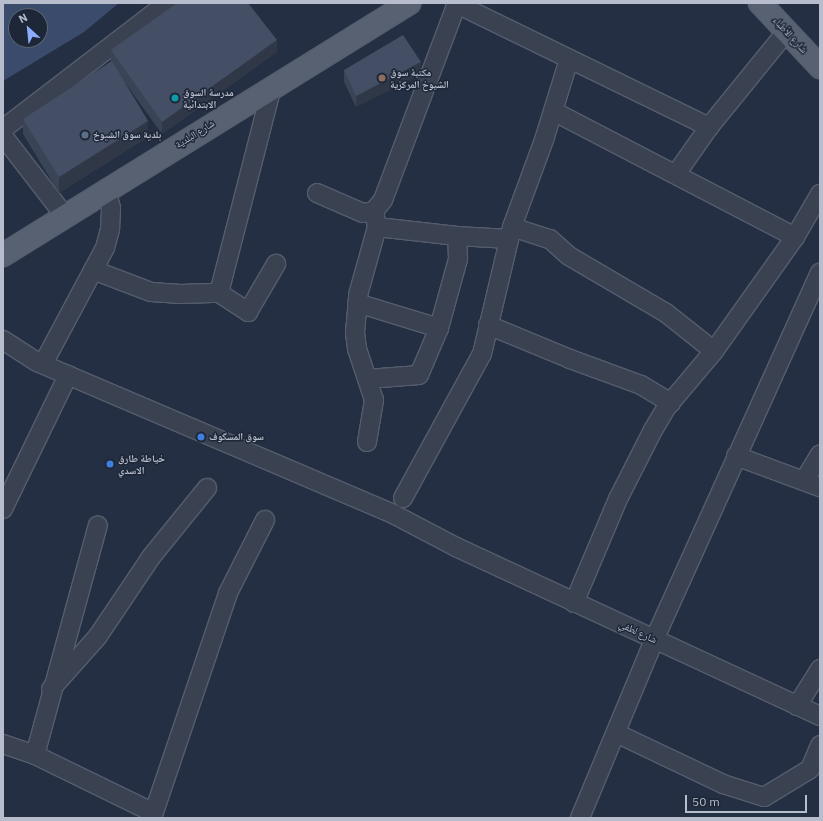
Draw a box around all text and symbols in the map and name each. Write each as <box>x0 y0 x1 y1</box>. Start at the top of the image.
north arrow <box>8 8 48 48</box>
text: N <box>16 10 30 26</box>
street label: شارع الأطباء <box>770 14 810 56</box>
place label: مكتبة سوق الشيوخ المركزية <box>390 66 449 90</box>
marker: مكتبة سوق الشيوخ المركزية <box>377 73 387 83</box>
place label: مدرسة السوق الابتدائية <box>183 86 234 110</box>
marker: مدرسة السوق الابتدائية <box>170 93 180 103</box>
street label: شارع البلدية <box>173 117 217 151</box>
place label: بلدية سوق الشيوخ <box>93 129 161 141</box>
marker: بلدية سوق الشيوخ <box>80 130 90 140</box>
place label: سوق المسگوف <box>209 431 264 443</box>
marker: سوق المسگوف <box>196 432 206 442</box>
place label: خياطة طارق الاسدي <box>118 452 165 476</box>
marker: خياطة طارق الاسدي <box>105 459 115 469</box>
street label: شارع لطفي <box>617 618 659 646</box>
scale bar <box>687 787 809 813</box>
text: 50 m <box>692 794 720 809</box>

